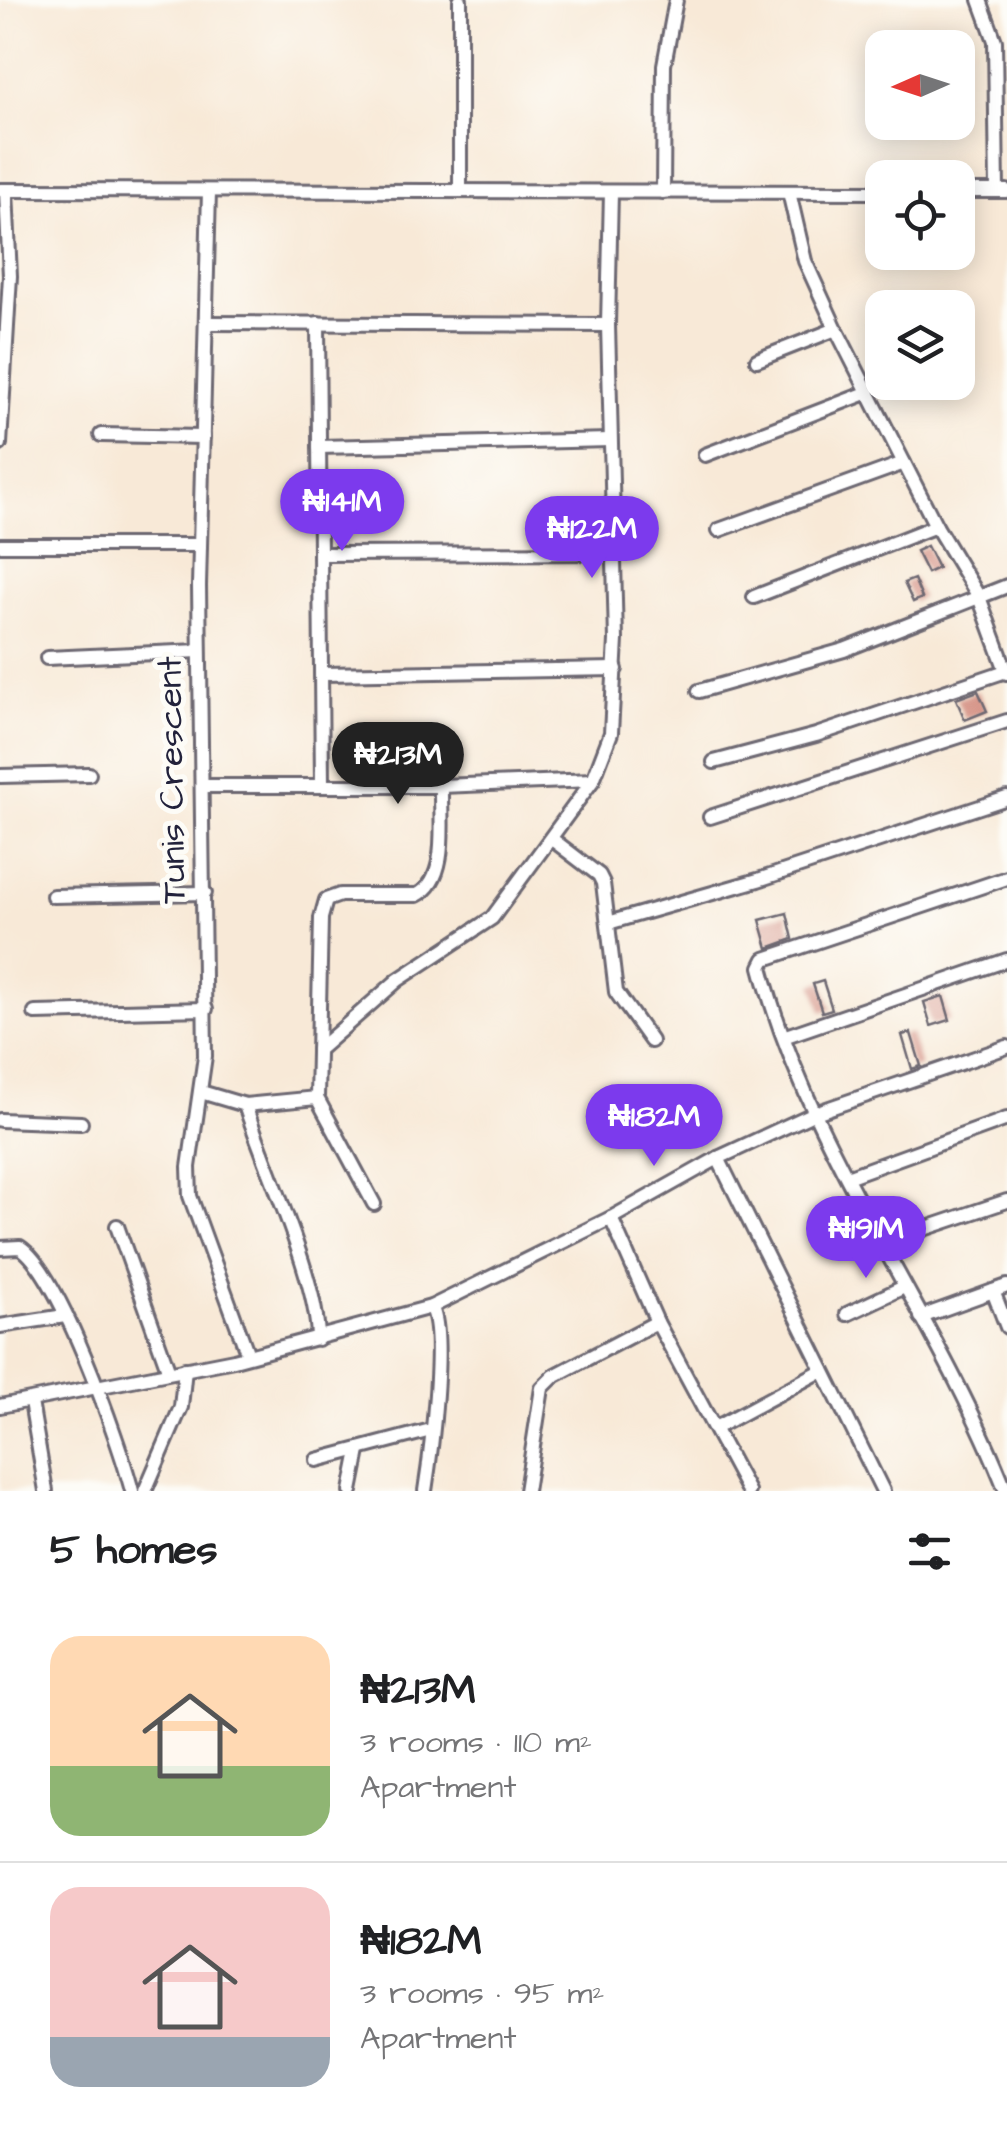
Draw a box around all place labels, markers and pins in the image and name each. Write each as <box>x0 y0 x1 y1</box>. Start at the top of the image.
pin: ₦141M <box>272 469 412 554</box>
pin: ₦122M <box>522 496 662 581</box>
pin: ₦213M <box>328 722 468 807</box>
pin: ₦182M <box>584 1084 724 1169</box>
pin: ₦191M <box>796 1196 936 1281</box>

